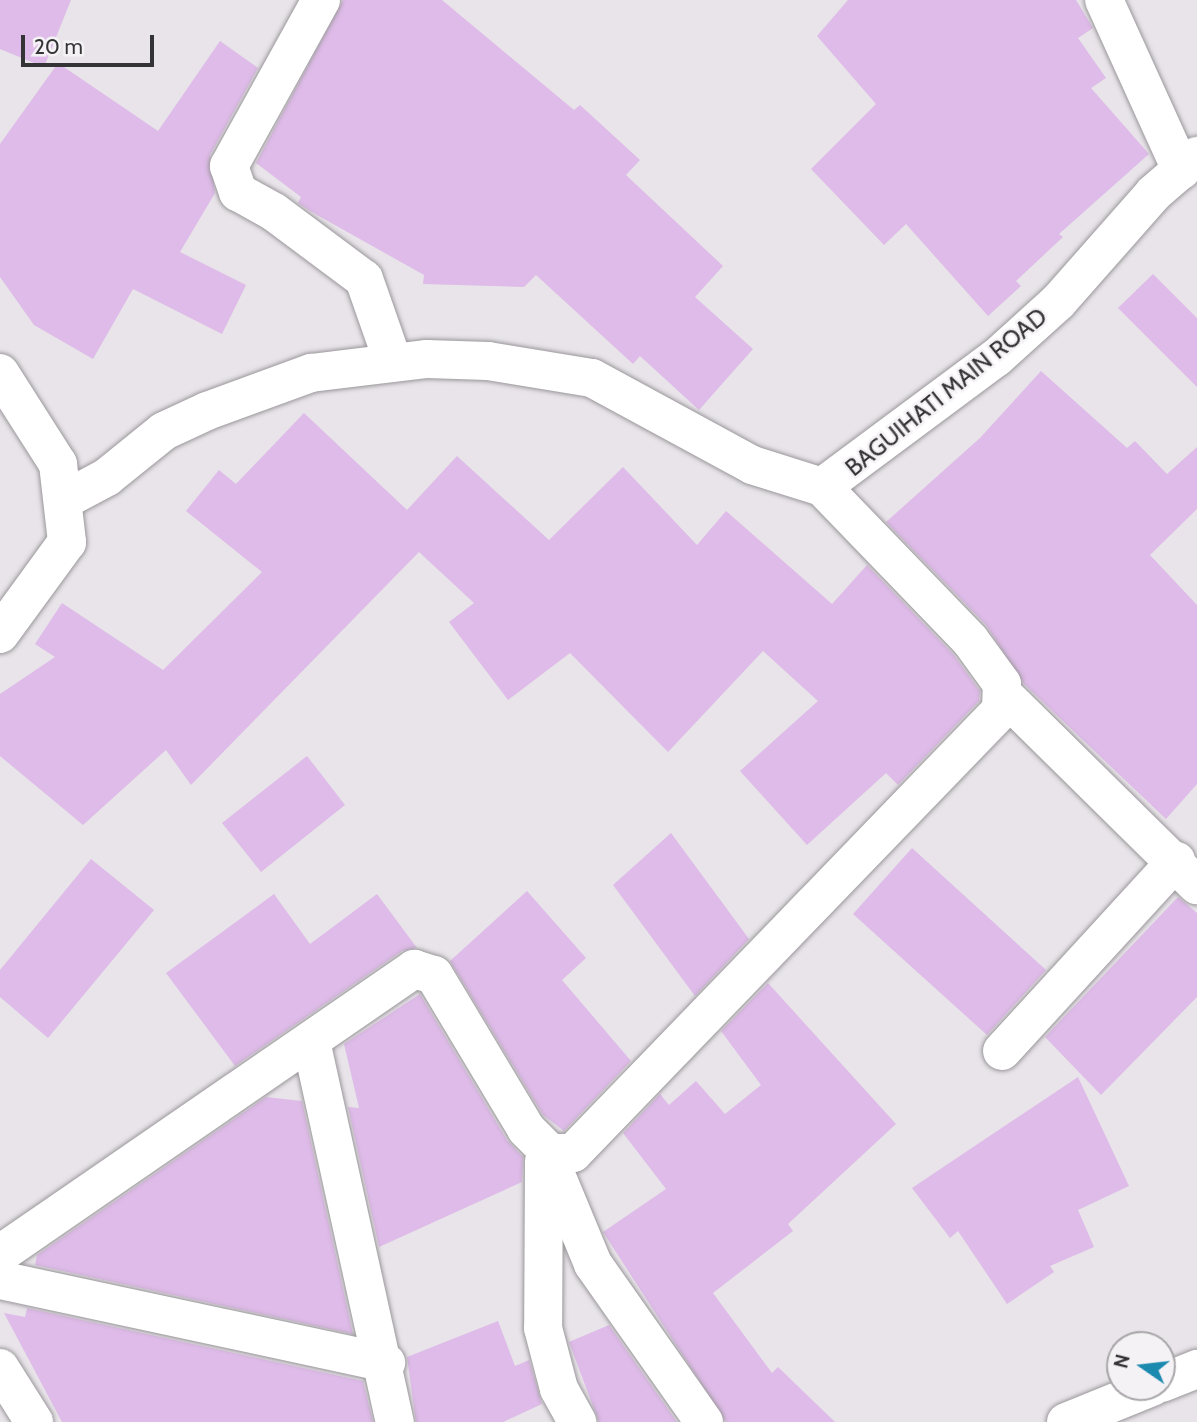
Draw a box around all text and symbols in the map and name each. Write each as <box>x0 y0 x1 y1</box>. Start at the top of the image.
scale bar <box>24 21 158 65</box>
text: 20 m <box>34 34 83 59</box>
street label: BAGUIHATI MAIN ROAD <box>839 302 1053 482</box>
north arrow <box>1106 1331 1176 1401</box>
text: N <box>1109 1352 1135 1371</box>

